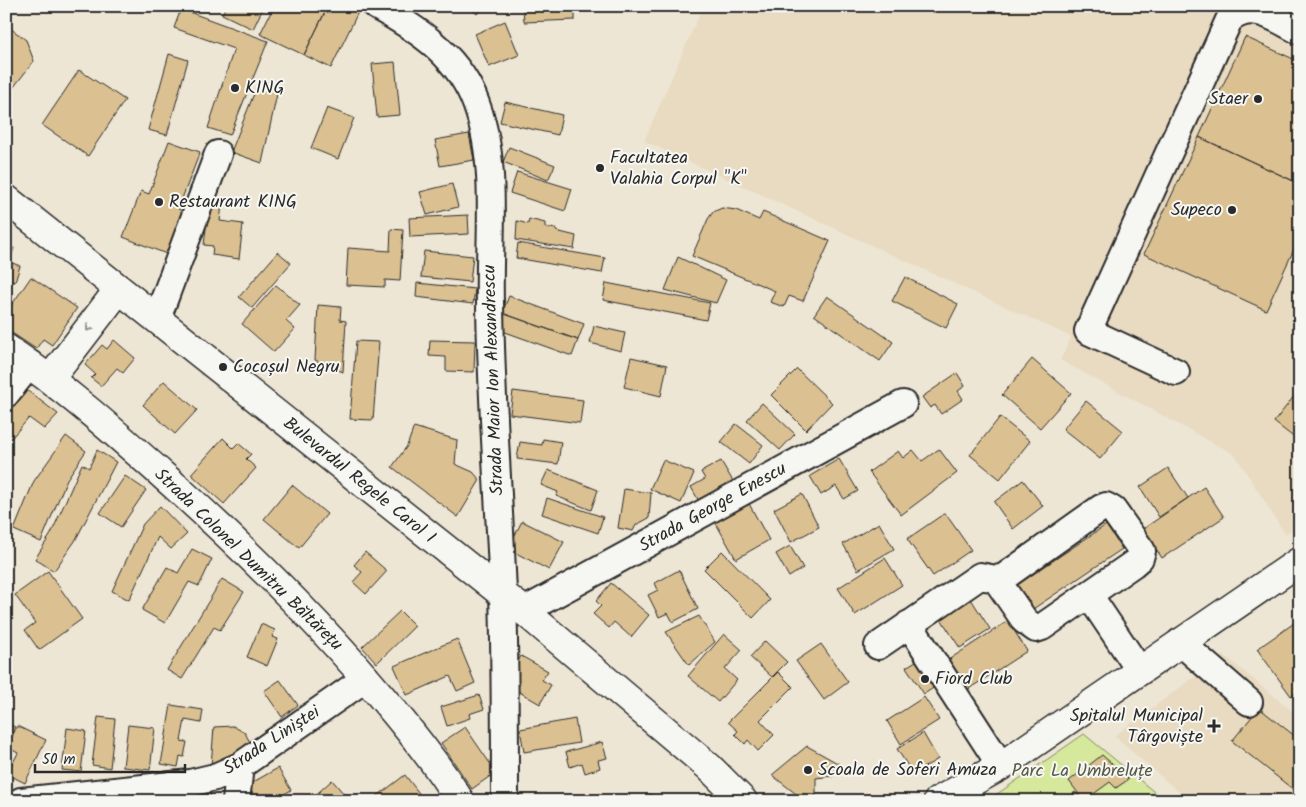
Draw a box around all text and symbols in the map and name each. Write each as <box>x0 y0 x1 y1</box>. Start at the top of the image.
place label: KING <box>245 74 284 103</box>
marker: KING <box>229 82 241 94</box>
place label: Staer <box>1209 85 1249 114</box>
marker: Staer <box>1252 93 1264 105</box>
place label: Facultatea Valahia Corpul "K" <box>610 144 747 194</box>
marker: Facultatea Valahia Corpul "K" <box>594 162 606 174</box>
place label: Restaurant KING <box>169 188 297 217</box>
marker: Restaurant KING <box>153 196 165 208</box>
place label: Supeco <box>1171 196 1222 225</box>
marker: Supeco <box>1226 204 1238 216</box>
street label: Strada Maior Ion Alexandrescu <box>475 264 513 496</box>
one-way arrow <box>86 322 95 332</box>
place label: Cocoșul Negru <box>233 353 340 382</box>
marker: Cocoșul Negru <box>217 361 229 373</box>
street label: Bulevardul Regele Carol I <box>276 410 442 552</box>
street label: Strada George Enescu <box>634 455 793 561</box>
street label: Strada Colonel Dumitru Băltărețu <box>147 462 349 659</box>
place label: Fiord Club <box>935 665 1013 694</box>
marker: Fiord Club <box>919 673 931 685</box>
street label: Strada Liniștei <box>218 698 327 783</box>
place label: Spitalul Municipal Târgoviște <box>1070 702 1204 752</box>
marker: Spitalul Municipal Târgoviște <box>1207 719 1221 733</box>
scale bar <box>35 742 185 774</box>
text: 50 m <box>42 748 76 772</box>
place label: Scoala de Soferi Amuza <box>818 756 997 785</box>
park label: Parc La Umbreluțe <box>1011 757 1153 786</box>
marker: Scoala de Soferi Amuza <box>802 764 814 776</box>

